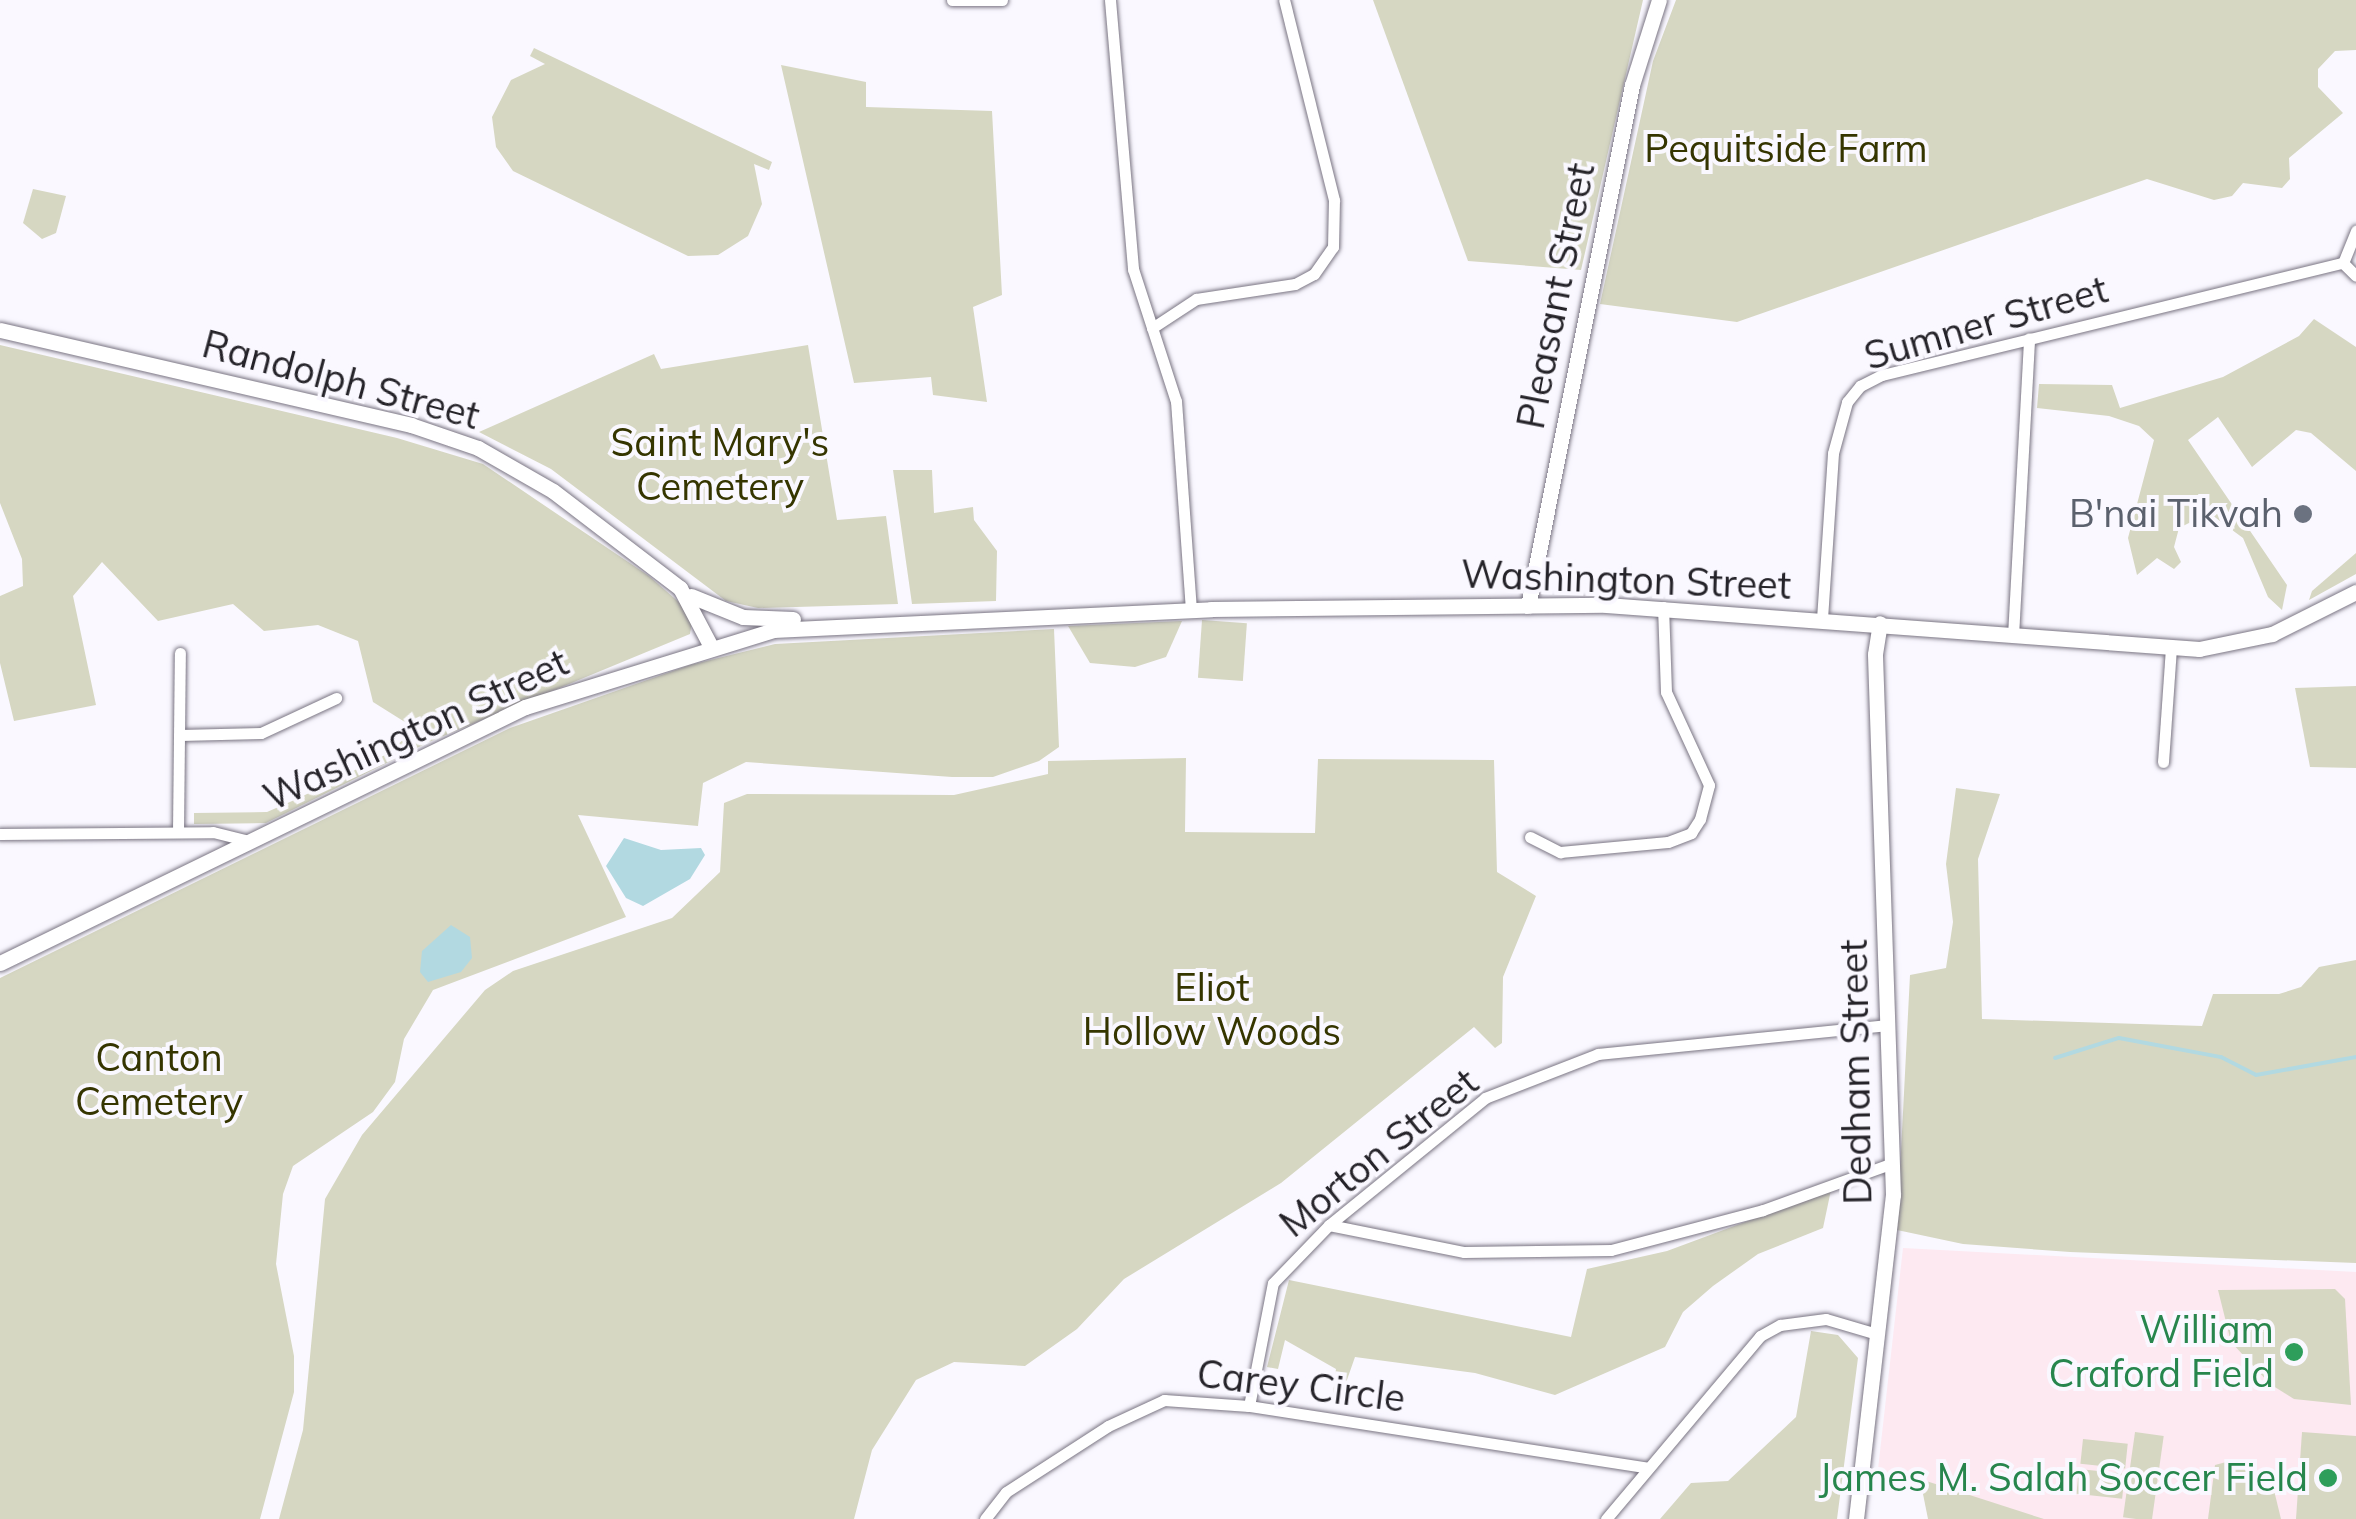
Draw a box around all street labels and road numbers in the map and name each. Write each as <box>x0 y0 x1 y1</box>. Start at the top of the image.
street label: Pleasant Street <box>1508 159 1604 433</box>
street label: Sumner Street <box>1859 267 2113 379</box>
street label: Randolph Street <box>197 321 485 439</box>
street label: Washington Street <box>1460 551 1792 609</box>
street label: Washington Street <box>257 640 575 820</box>
street label: Dedham Street <box>1831 939 1881 1205</box>
street label: Morton Street <box>1271 1059 1487 1247</box>
street label: Carey Circle <box>1194 1351 1408 1421</box>

